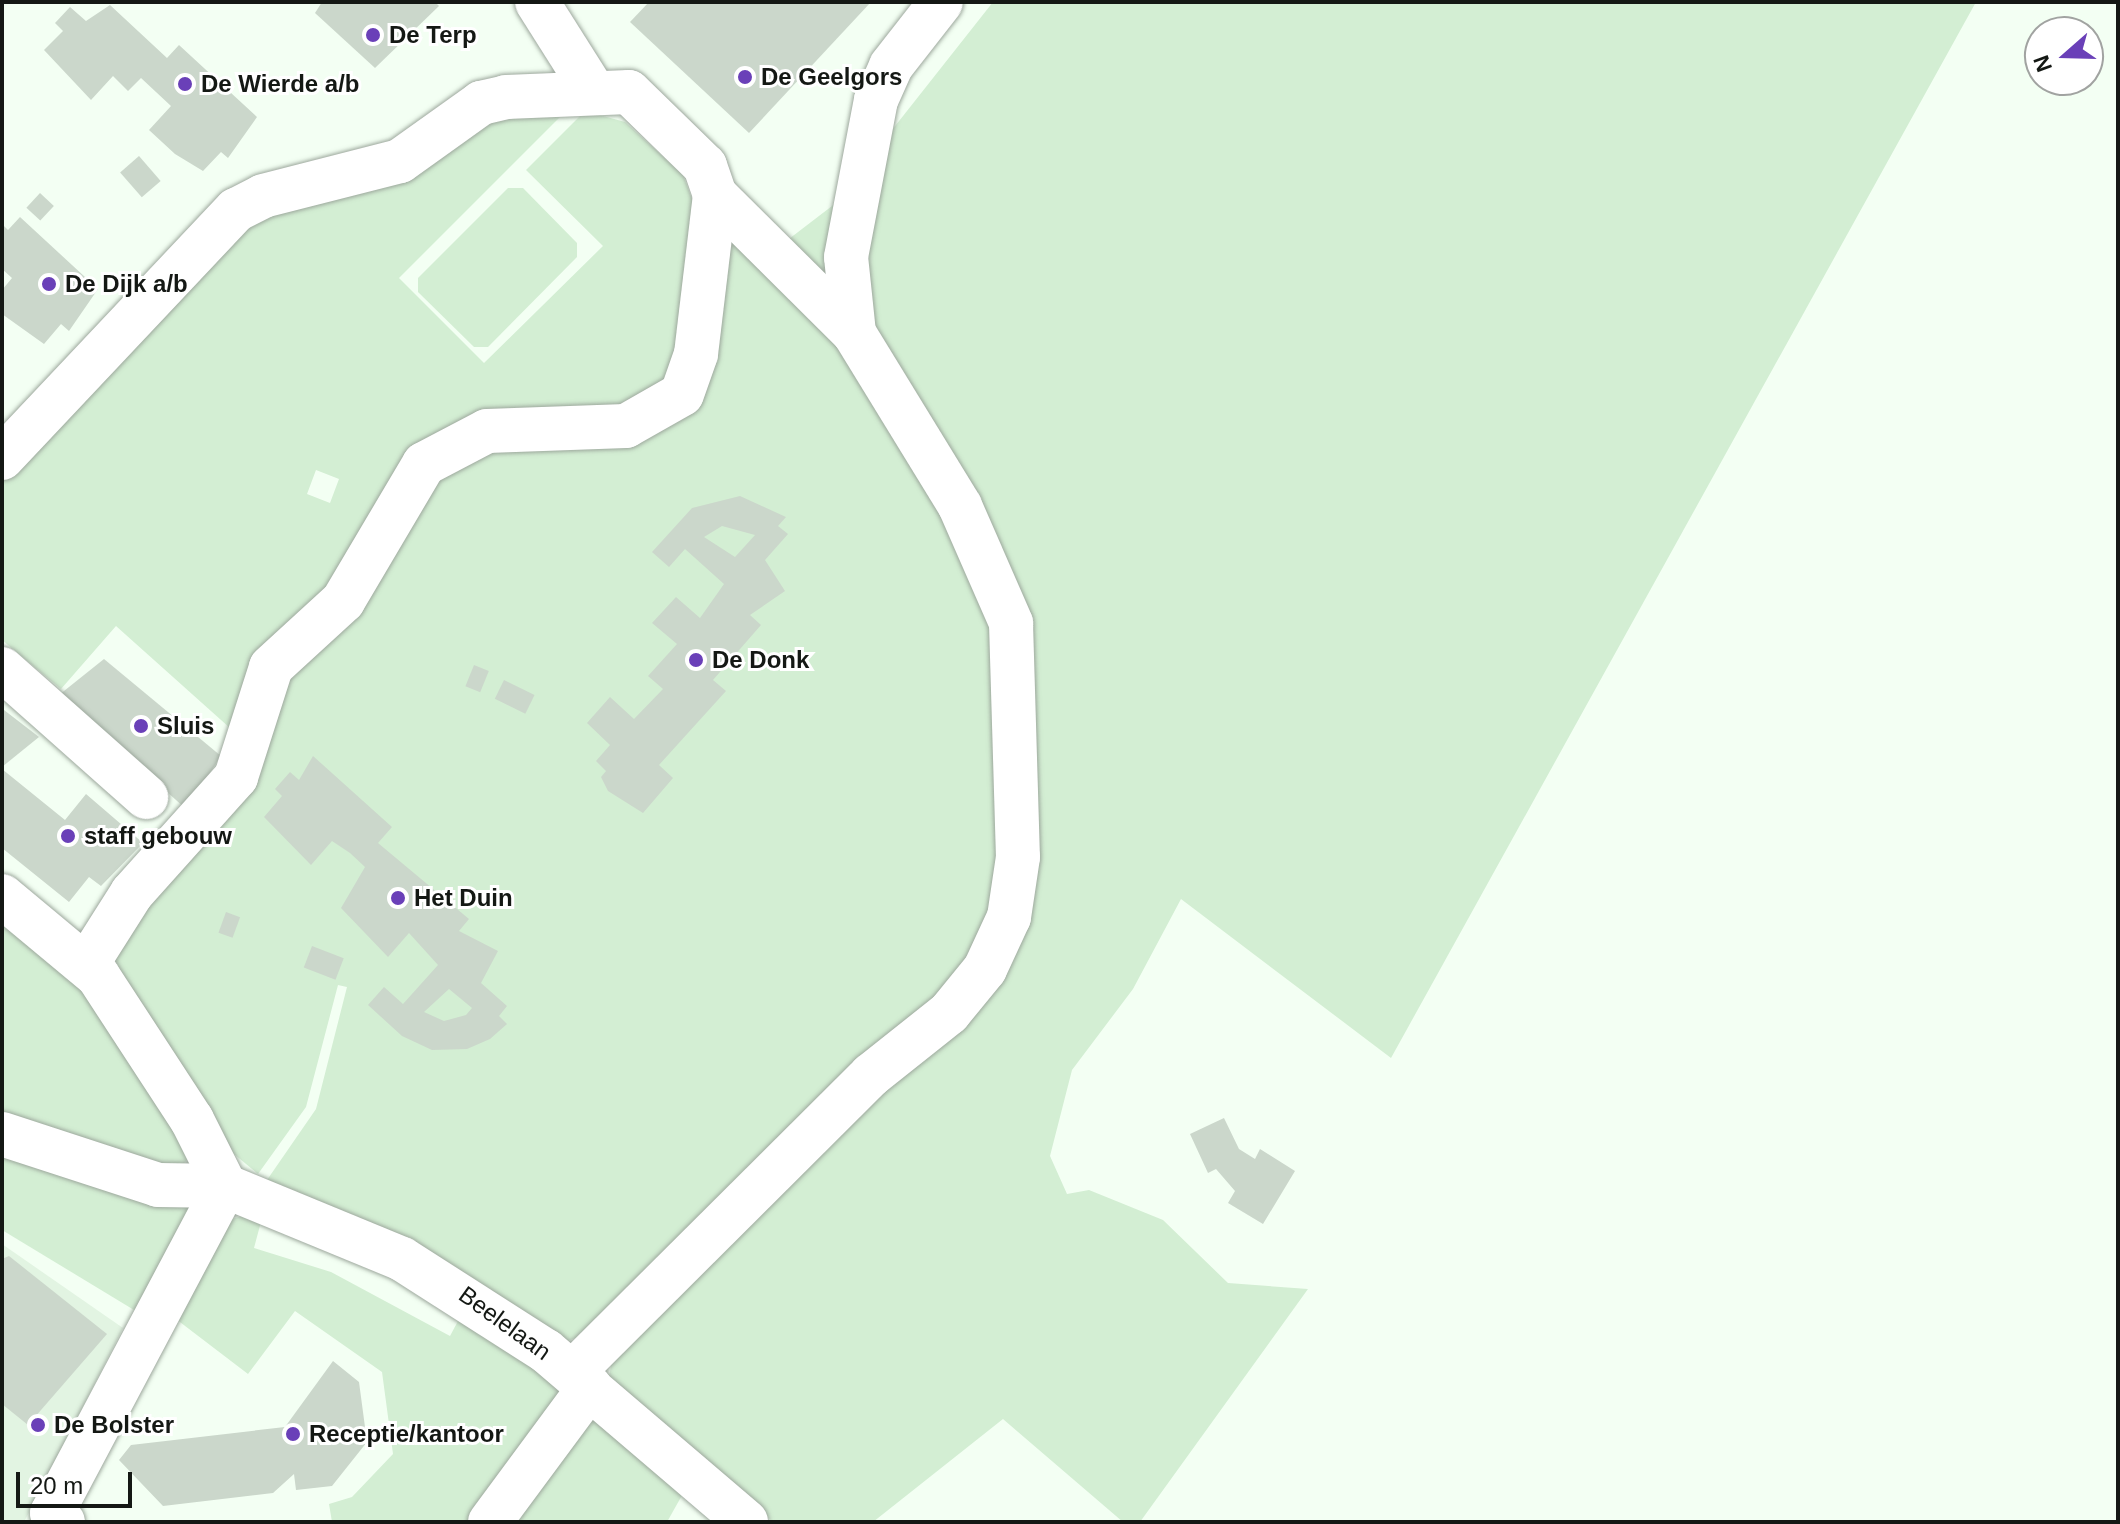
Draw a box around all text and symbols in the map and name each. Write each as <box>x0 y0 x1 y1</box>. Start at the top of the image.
north arrow <box>2024 16 2104 96</box>
place label: De Terp <box>389 21 477 49</box>
marker: De Terp <box>364 26 382 44</box>
text: N <box>2028 52 2057 75</box>
place label: De Geelgors <box>761 63 902 91</box>
marker: De Geelgors <box>736 68 754 86</box>
place label: De Wierde a/b <box>201 70 359 98</box>
marker: De Wierde a/b <box>176 75 194 93</box>
place label: De Dijk a/b <box>65 270 188 298</box>
marker: De Dijk a/b <box>40 275 58 293</box>
place label: De Donk <box>712 646 809 674</box>
marker: De Donk <box>687 651 705 669</box>
place label: Sluis <box>157 712 214 740</box>
marker: Sluis <box>132 717 150 735</box>
place label: staff gebouw <box>84 822 232 850</box>
marker: staff gebouw <box>59 827 77 845</box>
place label: Het Duin <box>414 884 513 912</box>
marker: Het Duin <box>389 889 407 907</box>
street label: Beelelaan <box>453 1280 557 1366</box>
place label: De Bolster <box>54 1411 174 1439</box>
marker: De Bolster <box>29 1416 47 1434</box>
place label: Receptie/kantoor <box>309 1420 504 1448</box>
marker: Receptie/kantoor <box>284 1425 302 1443</box>
scale bar <box>20 1456 136 1506</box>
text: 20 m <box>30 1472 83 1499</box>

